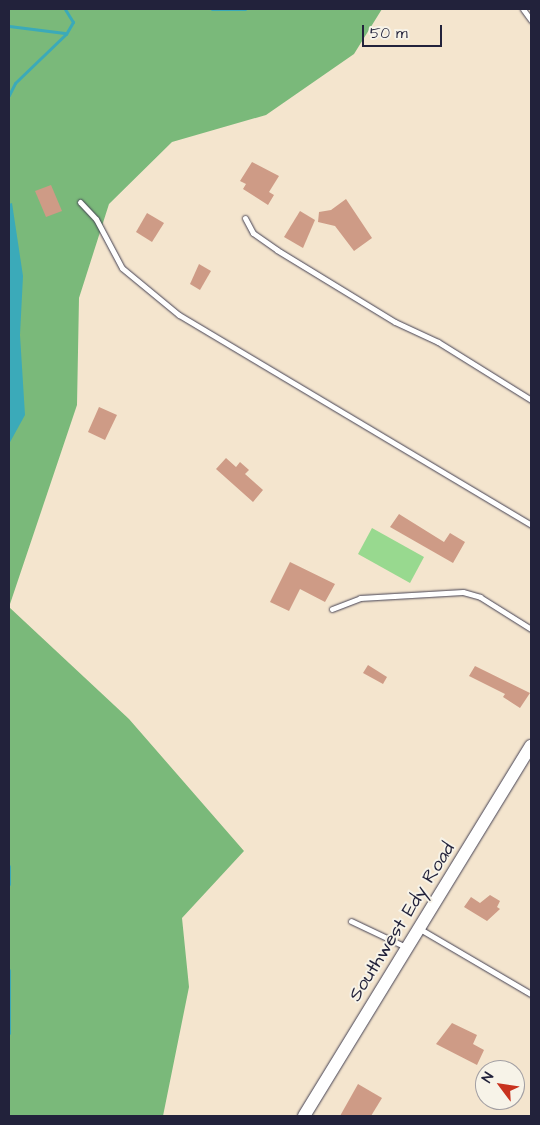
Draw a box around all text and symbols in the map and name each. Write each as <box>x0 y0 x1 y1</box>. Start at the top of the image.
scale bar <box>365 15 445 47</box>
text: 50 m <box>370 23 408 44</box>
street label: Southwest Edy Road <box>344 838 460 1006</box>
north arrow <box>475 1060 525 1110</box>
text: N <box>477 1069 499 1087</box>

